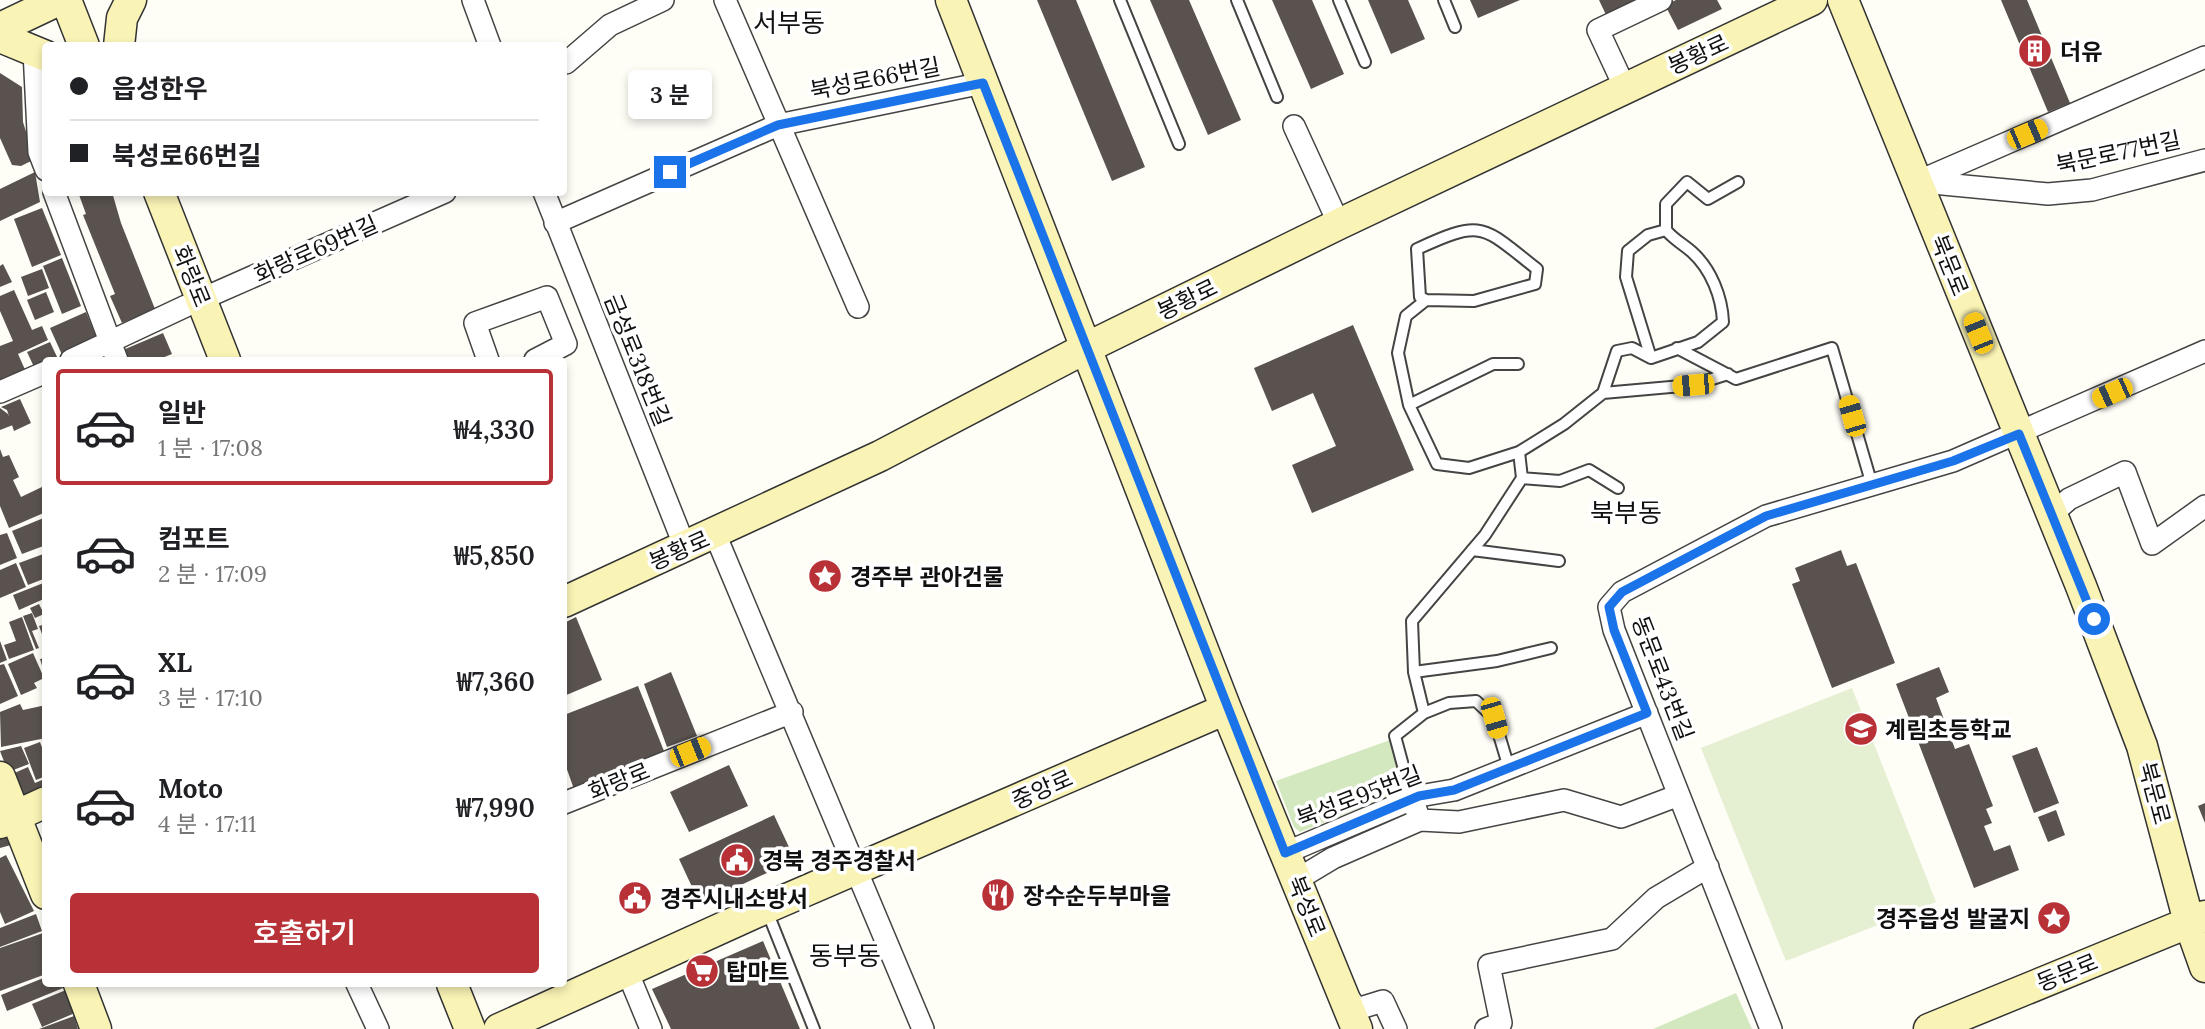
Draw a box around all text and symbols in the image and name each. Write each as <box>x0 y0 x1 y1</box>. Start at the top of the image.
district label: 서부동 <box>753 6 825 39</box>
street label: 봉황로 <box>1663 27 1733 81</box>
building icon: 더유 <box>2016 32 2054 70</box>
place label: 더유 <box>2060 37 2102 66</box>
street label: 북성로66번길 <box>807 51 943 105</box>
callout: 3 분 <box>628 71 712 120</box>
text: 읍성한우 <box>112 72 208 105</box>
text: 3 분 <box>650 80 690 109</box>
car <box>2004 116 2051 152</box>
street label: 북문로77번길 <box>2053 125 2183 179</box>
text: 북성로66번길 <box>112 139 262 172</box>
route end <box>654 156 686 188</box>
street label: 화랑로69번길 <box>250 209 382 289</box>
street label: 북문로 <box>1925 230 1975 300</box>
street label: 화랑로 <box>167 241 217 311</box>
street label: 봉황로 <box>1152 272 1222 326</box>
street label: 금성로318번길 <box>598 290 678 430</box>
car <box>1961 310 1996 356</box>
car <box>1672 373 1715 397</box>
car <box>2089 375 2136 411</box>
car <box>1837 393 1868 439</box>
icon: car <box>74 396 137 459</box>
text: 일반 <box>158 396 206 429</box>
text: ₩4,330 <box>454 413 535 446</box>
text: 1 분 · 17:08 <box>158 433 263 462</box>
district label: 북부동 <box>1590 496 1662 529</box>
icon: car <box>74 522 137 585</box>
text: 컴포트 <box>158 522 230 555</box>
street label: 봉황로 <box>644 524 714 576</box>
text: ₩5,850 <box>454 539 535 572</box>
place icon: 경주부 관아건물 <box>806 557 844 595</box>
text: 2 분 · 17:09 <box>158 559 267 588</box>
place label: 경주부 관아건물 <box>850 562 1004 591</box>
route start <box>2078 603 2110 635</box>
street label: 동문로43번길 <box>1626 612 1700 744</box>
text: XL <box>158 646 192 679</box>
icon: car <box>74 648 137 711</box>
text: ₩7,360 <box>457 665 535 698</box>
text: 3 분 · 17:10 <box>158 683 263 712</box>
car <box>1479 695 1510 741</box>
school or university icon: 계림초등학교 <box>1842 710 1880 748</box>
place label: 계림초등학교 <box>1885 715 2012 744</box>
car <box>667 734 714 770</box>
street label: 화랑로 <box>584 756 654 806</box>
street label: 북성로95번길 <box>1292 759 1426 833</box>
street label: 북문로 <box>2133 759 2177 827</box>
street label: 중앙로 <box>1007 763 1077 815</box>
text: Moto <box>158 772 223 805</box>
icon: car <box>74 774 137 837</box>
text: ₩7,990 <box>456 791 535 824</box>
text: 4 분 · 17:11 <box>158 809 256 838</box>
public building icon: 경북 경주경찰서 <box>718 841 756 879</box>
place label: 경북 경주경찰서 <box>762 846 916 875</box>
street label: 북성로 <box>1282 871 1332 941</box>
restaurant icon: 장수순두부마을 <box>979 876 1017 914</box>
public building icon: 경주시내소방서 <box>616 879 654 917</box>
place label: 장수순두부마을 <box>1023 881 1171 910</box>
place label: 경주시내소방서 <box>660 884 808 913</box>
button: 호출하기 <box>70 893 539 973</box>
place icon: 경주읍성 발굴지 <box>2035 899 2073 937</box>
place label: 경주읍성 발굴지 <box>1876 904 2030 933</box>
district label: 동부동 <box>809 939 881 972</box>
street label: 동문로 <box>2032 947 2102 997</box>
supermarket icon: 탑마트 <box>683 952 721 990</box>
place label: 탑마트 <box>726 957 789 986</box>

